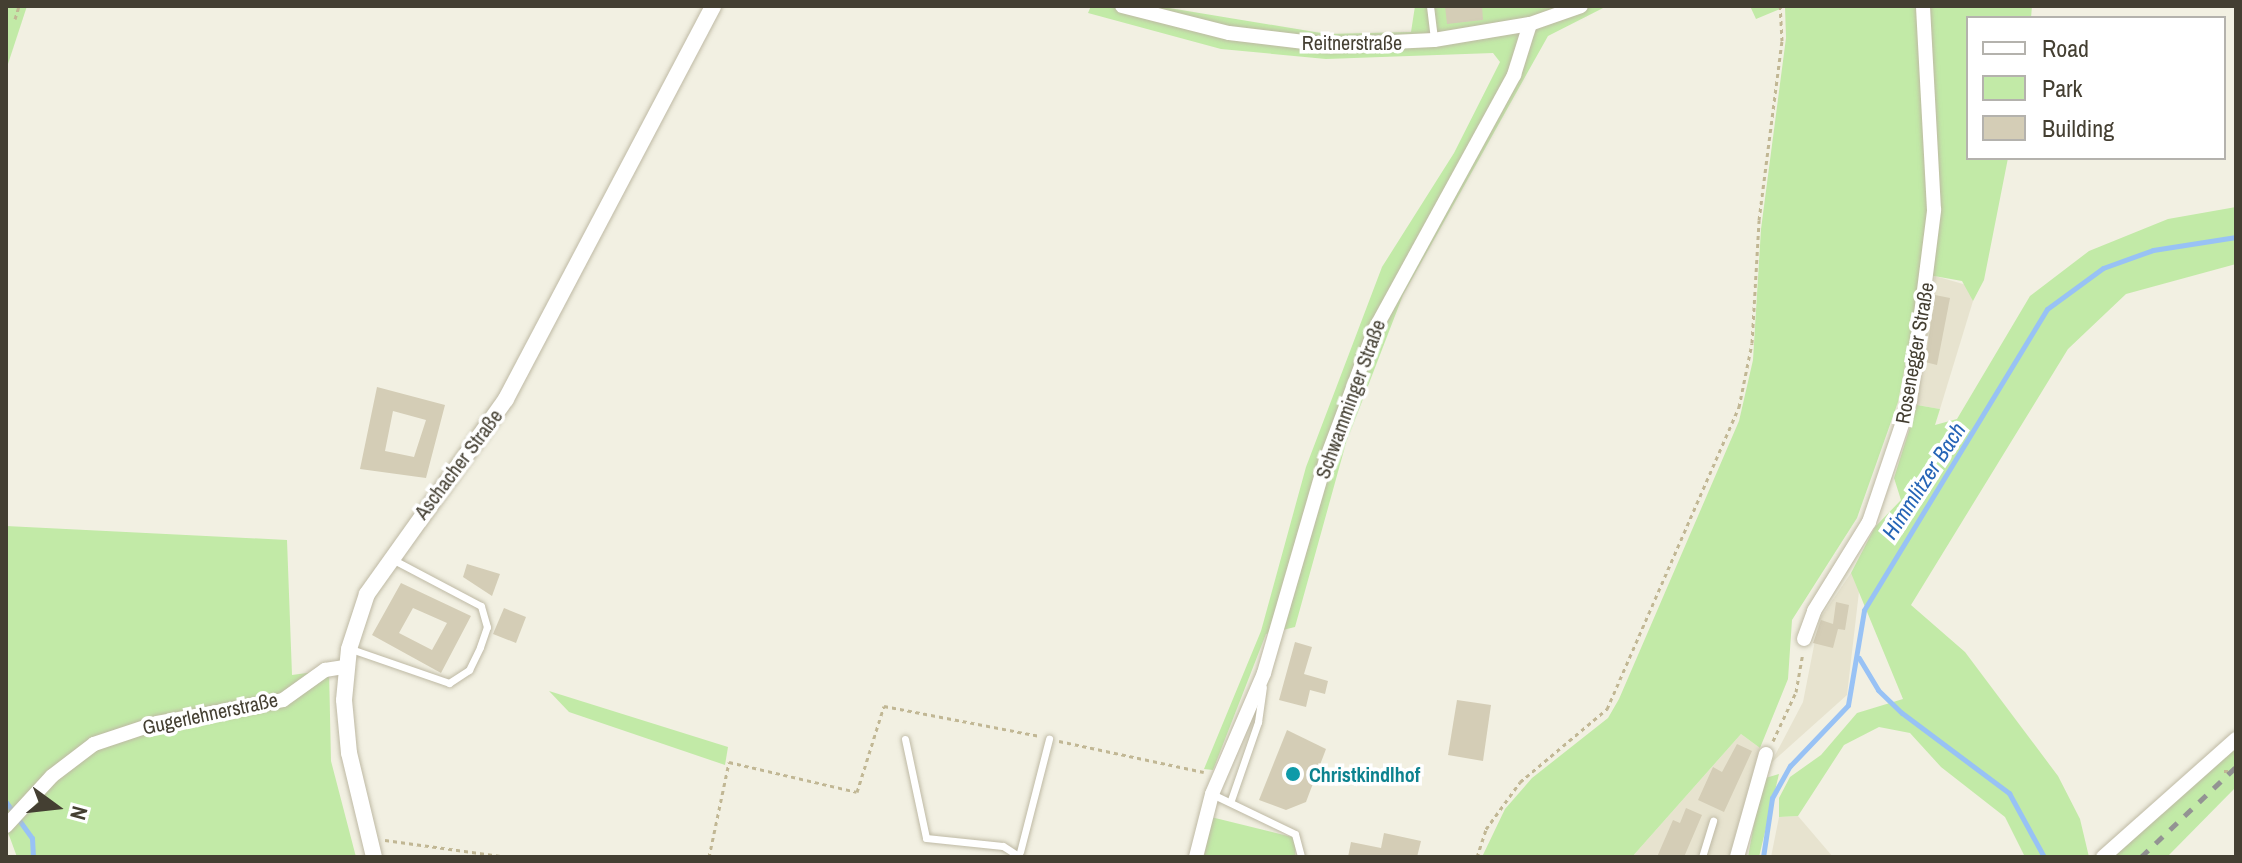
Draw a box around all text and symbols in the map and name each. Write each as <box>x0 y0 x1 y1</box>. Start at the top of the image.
legend <box>1966 16 2226 160</box>
street label: Reitnerstraße <box>1302 30 1402 54</box>
text: Road <box>2042 32 2089 64</box>
text: Park <box>2042 72 2082 104</box>
text: Building <box>2042 112 2114 144</box>
street label: Rosenegger Straße <box>1890 280 1938 426</box>
street label: Schwamminger Straße <box>1310 316 1390 482</box>
street label: Aschacher Straße <box>409 404 507 524</box>
water label: Himmlitzer Bach <box>1877 418 1971 544</box>
street label: Gugerlehnerstraße <box>140 687 280 739</box>
place label: Christkindlhof <box>1309 762 1420 786</box>
marker: Christkindlhof <box>1284 765 1302 783</box>
north arrow <box>16 767 96 847</box>
text: N <box>63 803 95 823</box>

